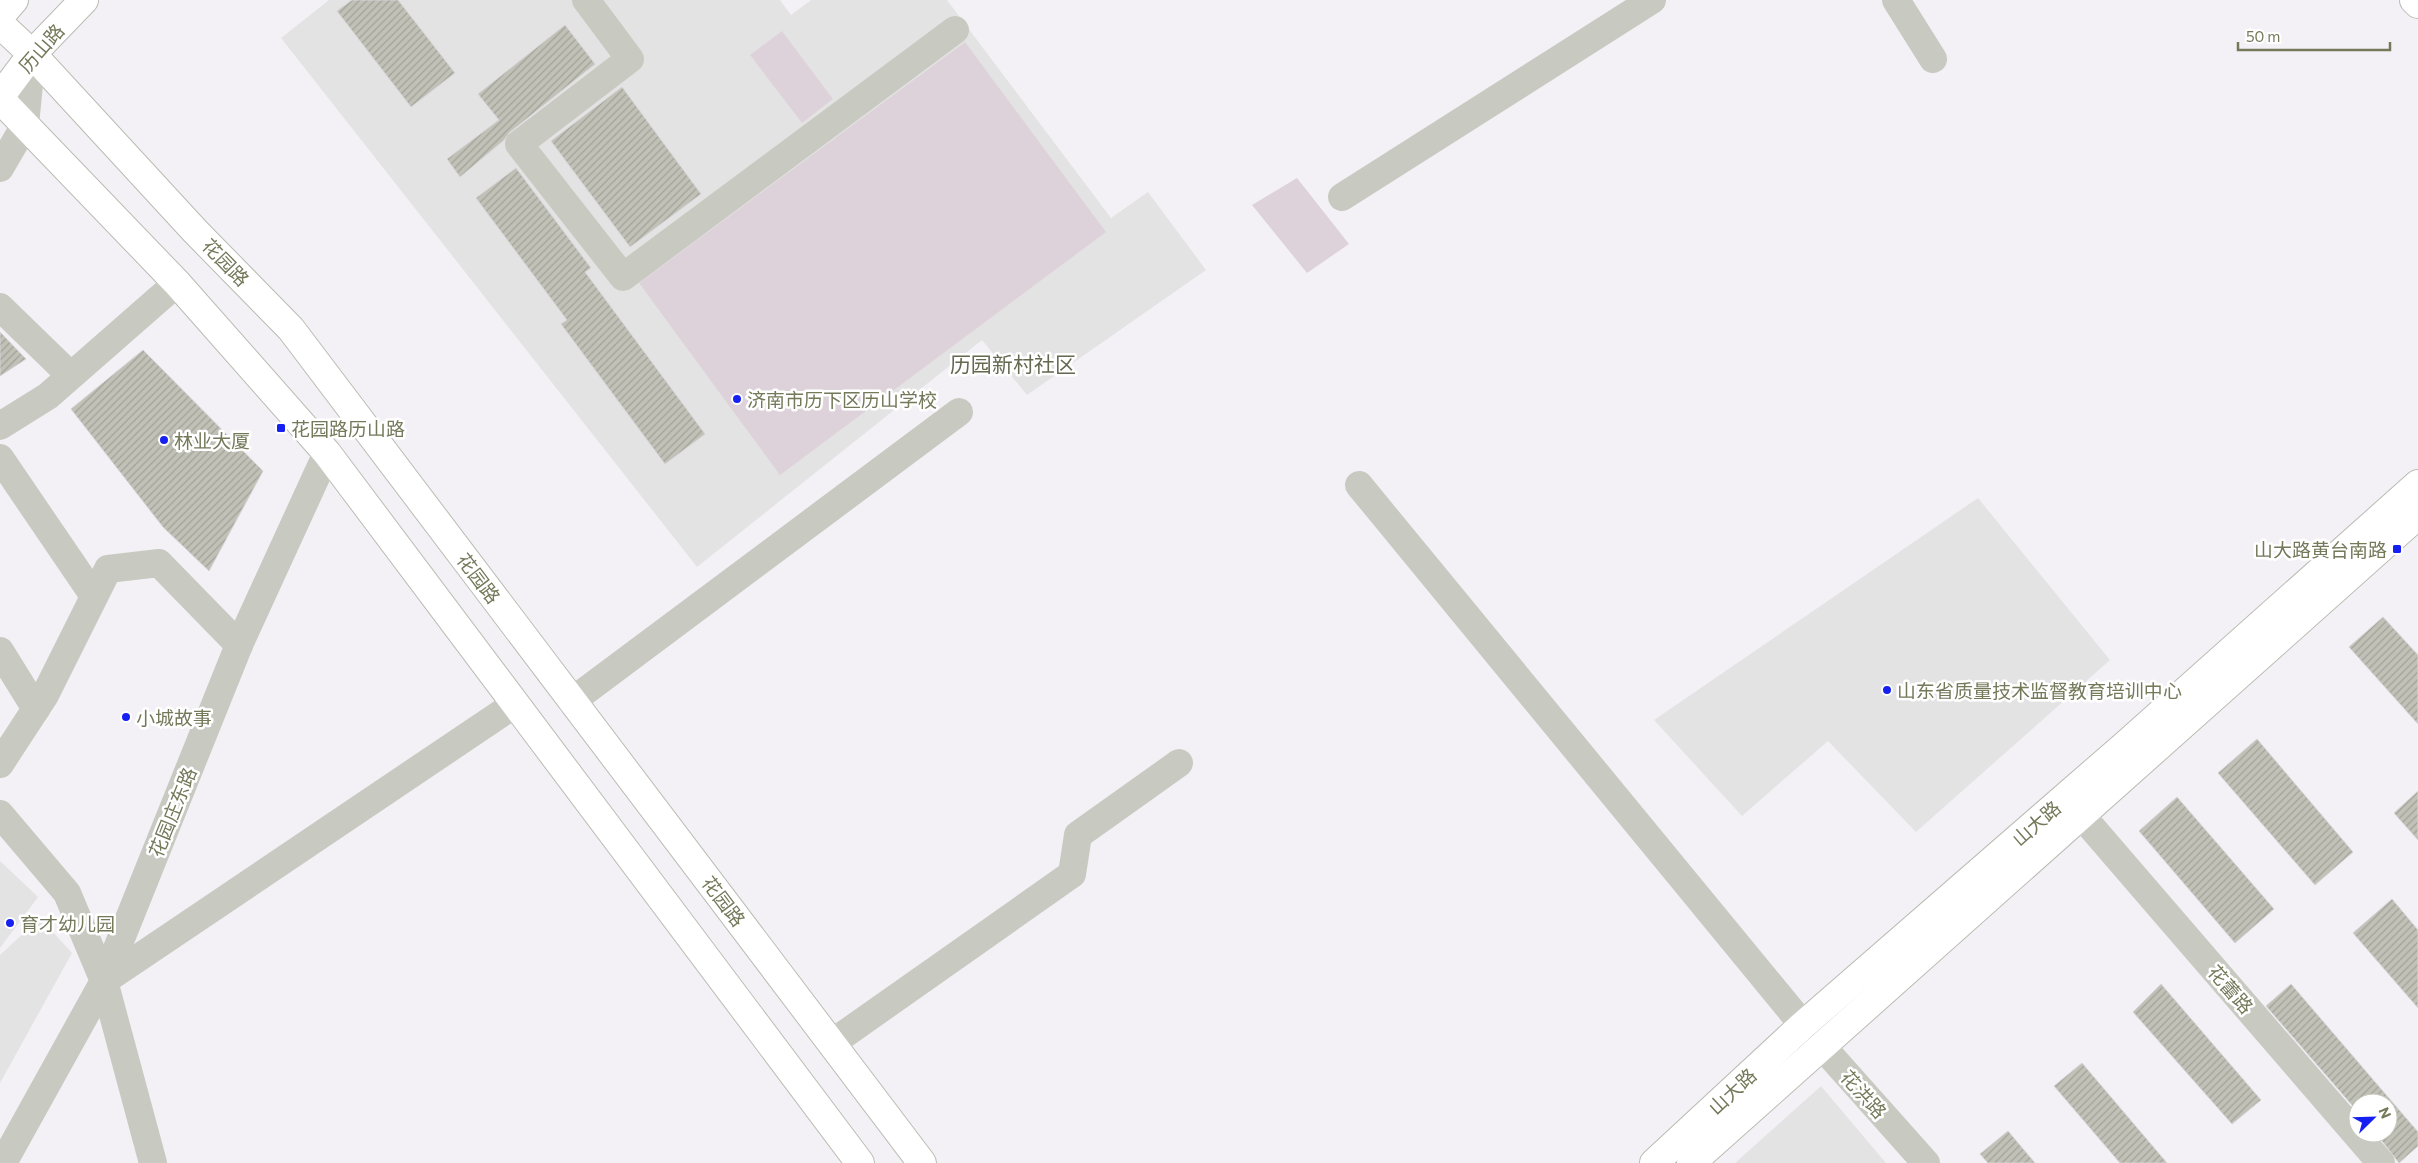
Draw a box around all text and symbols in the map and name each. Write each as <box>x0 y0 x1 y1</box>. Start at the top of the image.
street label: 历山路 <box>14 19 68 77</box>
scale bar <box>2238 20 2390 52</box>
text: 50 m <box>2246 27 2280 45</box>
street label: 花园路 <box>198 234 254 290</box>
district label: 历园新村社区 <box>950 351 1076 376</box>
place label: 济南市历下区历山学校 <box>747 388 937 411</box>
marker: 济南市历下区历山学校 <box>731 393 743 405</box>
place label: 花园路历山路 <box>291 417 405 440</box>
marker: 花园路历山路 <box>275 422 287 434</box>
place label: 林业大厦 <box>174 429 250 452</box>
marker: 林业大厦 <box>158 434 170 446</box>
place label: 山大路黄台南路 <box>2254 538 2387 561</box>
marker: 山大路黄台南路 <box>2391 543 2403 555</box>
street label: 花园路 <box>453 548 505 608</box>
place label: 山东省质量技术监督教育培训中心 <box>1897 679 2182 702</box>
marker: 山东省质量技术监督教育培训中心 <box>1881 684 1893 696</box>
place label: 小城故事 <box>136 706 212 729</box>
marker: 小城故事 <box>120 711 132 723</box>
street label: 花园庄东路 <box>144 764 200 860</box>
street label: 山大路 <box>2007 796 2065 850</box>
street label: 花园路 <box>698 871 750 931</box>
place label: 育才幼儿园 <box>20 912 115 935</box>
marker: 育才幼儿园 <box>4 917 16 929</box>
street label: 花蕾路 <box>2204 960 2258 1018</box>
street label: 山大路 <box>1703 1063 1761 1119</box>
street label: 花洪路 <box>1836 1065 1892 1123</box>
north arrow <box>2348 1093 2398 1143</box>
text: N <box>2376 1105 2395 1121</box>

